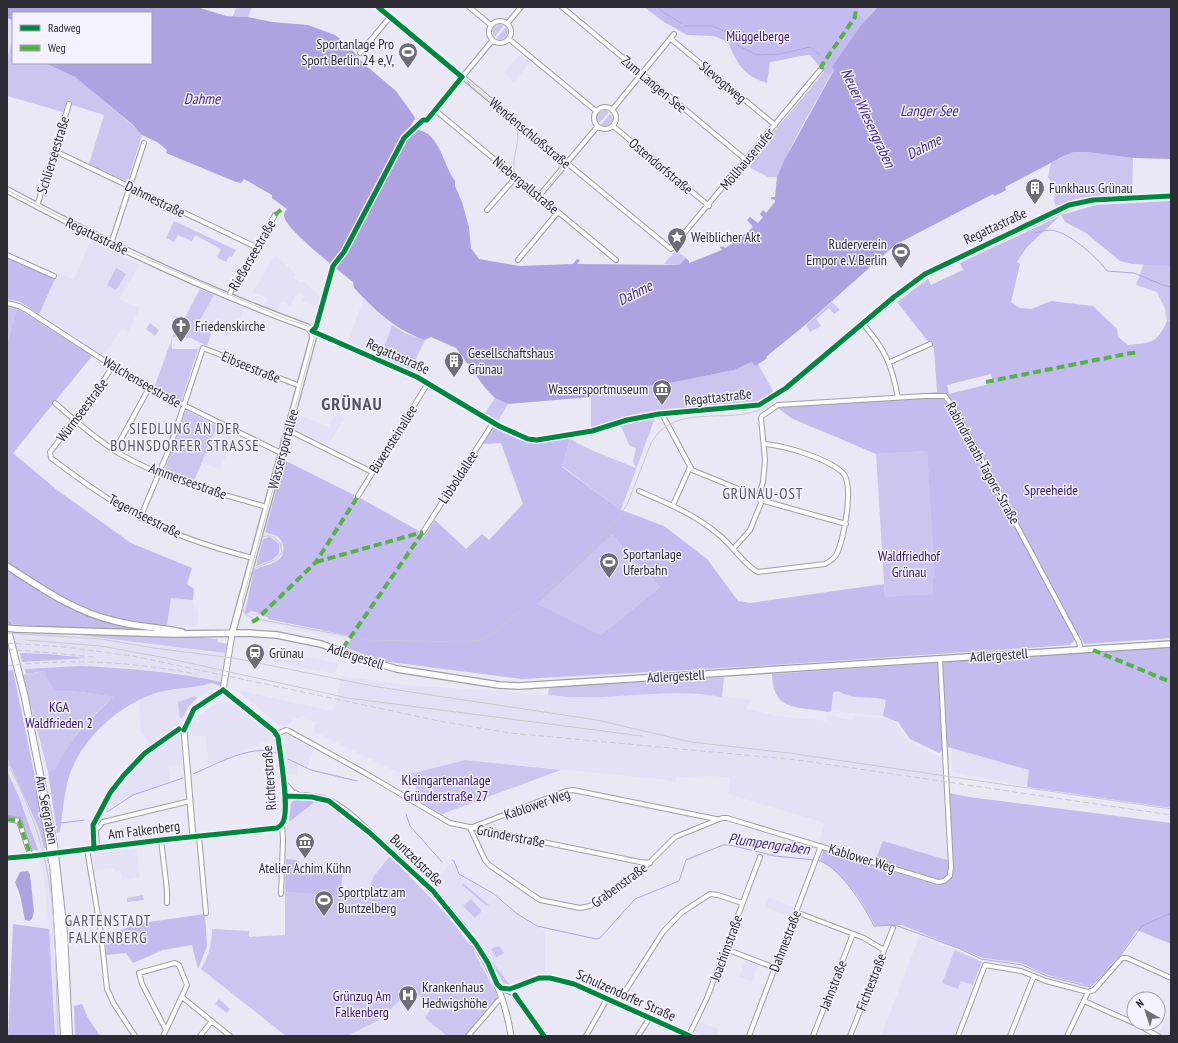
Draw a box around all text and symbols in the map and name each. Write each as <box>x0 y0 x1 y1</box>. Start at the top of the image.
legend <box>12 12 152 64</box>
text: Radweg <box>48 20 81 35</box>
park label: Müggelberge <box>726 27 790 45</box>
place label: Sportanlage Pro Sport Berlin 24 e,V, <box>302 35 394 69</box>
text: Weg <box>48 40 66 55</box>
sports icon: Sportanlage Pro Sport Berlin 24 e,V, <box>397 41 419 69</box>
street label: Zum Langen See <box>618 51 691 117</box>
street label: Slevogtweg <box>696 57 750 107</box>
water label: Neuer Wiesengraben <box>837 65 900 172</box>
water label: Dahme <box>184 89 221 108</box>
street label: Wendenschloßstraße <box>485 93 575 173</box>
water label: Langer See <box>900 101 958 120</box>
street label: Schlierseestraße <box>33 114 73 196</box>
street label: Möllhausenufer <box>716 124 778 194</box>
water label: Dahme <box>903 129 945 163</box>
street label: Ostendorfstraße <box>625 134 697 198</box>
street label: Niebergallstraße <box>489 152 563 218</box>
street label: Dahmestraße <box>122 177 188 221</box>
building icon: Funkhaus Grünau <box>1024 177 1046 205</box>
place label: Funkhaus Grünau <box>1049 179 1133 197</box>
street label: Regattastraße <box>961 204 1030 248</box>
street label: Regattastraße <box>63 213 131 259</box>
street label: Rießerseestraße <box>225 216 280 294</box>
place icon: Weiblicher Akt <box>666 226 688 254</box>
place label: Weiblicher Akt <box>691 228 761 246</box>
place label: Ruderverein Empor e.V. Berlin <box>806 235 887 269</box>
sports icon: Ruderverein Empor e.V. Berlin <box>890 241 912 269</box>
water label: Dahme <box>614 275 656 309</box>
church icon: Friedenskirche <box>170 315 192 343</box>
place label: Friedenskirche <box>195 317 266 335</box>
street label: Regattastraße <box>364 334 433 378</box>
place label: Gesellschaftshaus Grünau <box>468 344 554 378</box>
street label: Eibseestraße <box>219 347 283 387</box>
building icon: Gesellschaftshaus Grünau <box>443 350 465 378</box>
street label: Walchenseestraße <box>100 352 185 412</box>
street label: Würmseestraße <box>52 374 112 445</box>
museum icon: Wassersportmuseum <box>651 378 673 406</box>
place label: Wassersportmuseum <box>549 380 648 398</box>
street label: Regattastraße <box>684 385 753 409</box>
district label: GRÜNAU <box>321 392 383 415</box>
street label: Rabindranath-Tagore-Straße <box>942 399 1024 527</box>
street label: Büxensteinallee <box>365 401 421 476</box>
street label: Wassersportallee <box>264 407 302 491</box>
district label: SIEDLUNG AN DER BOHNSDORFER STRASSE <box>110 419 260 455</box>
street label: Libboldallee <box>434 447 482 507</box>
street label: Ammerseestraße <box>147 459 229 503</box>
park label: Spreeheide <box>1024 481 1078 499</box>
district label: GRÜNAU-OST <box>722 484 804 503</box>
street label: Tegernseestraße <box>106 490 185 542</box>
place label: Sportanlage Uferbahn <box>623 545 682 579</box>
park label: Waldfriedhof Grünau <box>878 547 940 581</box>
sports icon: Sportanlage Uferbahn <box>598 551 620 579</box>
street label: Adlergestell <box>326 638 387 674</box>
station icon: Grünau <box>244 642 266 670</box>
place label: Grünau <box>269 644 304 662</box>
street label: Adlergestell <box>969 644 1029 666</box>
street label: Adlergestell <box>646 665 706 687</box>
park label: KGA Waldfrieden 2 <box>25 698 93 732</box>
street label: Richterstraße <box>258 745 280 811</box>
park label: Kleingartenanlage Gründerstraße 27 <box>401 771 491 805</box>
street label: Am Seegraben <box>32 774 62 846</box>
street label: Kablower Weg <box>502 784 572 824</box>
street label: Am Falkenberg <box>107 817 181 843</box>
street label: Gründerstraße <box>475 821 547 851</box>
water label: Plumpengraben <box>727 828 812 859</box>
street label: Buntzelstraße <box>387 830 448 890</box>
museum icon: Atelier Achim Kühn <box>294 831 316 859</box>
street label: Kablower Weg <box>827 839 897 877</box>
place label: Atelier Achim Kühn <box>259 859 351 877</box>
street label: Grabenstraße <box>587 859 651 911</box>
place label: Sportplatz am Buntzelberg <box>338 883 405 917</box>
sports icon: Sportplatz am Buntzelberg <box>313 889 335 917</box>
street label: Dahmestraße <box>765 907 805 974</box>
district label: GARTENSTADT FALKENBERG <box>65 911 151 947</box>
street label: Joachimstraße <box>705 912 746 984</box>
street label: Fichtestraße <box>852 951 890 1013</box>
street label: Jahnstraße <box>815 957 851 1013</box>
street label: Schulzendorfer Straße <box>573 965 679 1025</box>
place label: Krankenhaus Hedwigshöhe <box>422 978 488 1012</box>
hospital icon: Krankenhaus Hedwigshöhe <box>397 984 419 1012</box>
park label: Grünzug Am Falkenberg <box>333 987 391 1021</box>
north arrow <box>1126 991 1166 1031</box>
text: N <box>1133 996 1146 1011</box>

